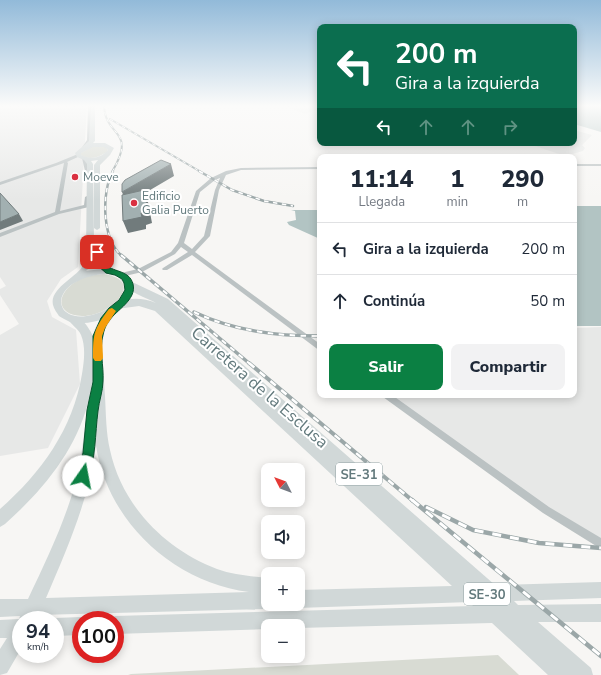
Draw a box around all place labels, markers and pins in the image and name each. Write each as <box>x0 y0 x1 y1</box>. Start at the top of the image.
place label: Moeve <box>83 169 119 185</box>
marker: Moeve <box>70 172 80 182</box>
place label: Edificio Galia Puerto <box>142 188 209 218</box>
marker: Edificio Galia Puerto <box>129 198 139 208</box>
pin <box>80 235 114 269</box>

